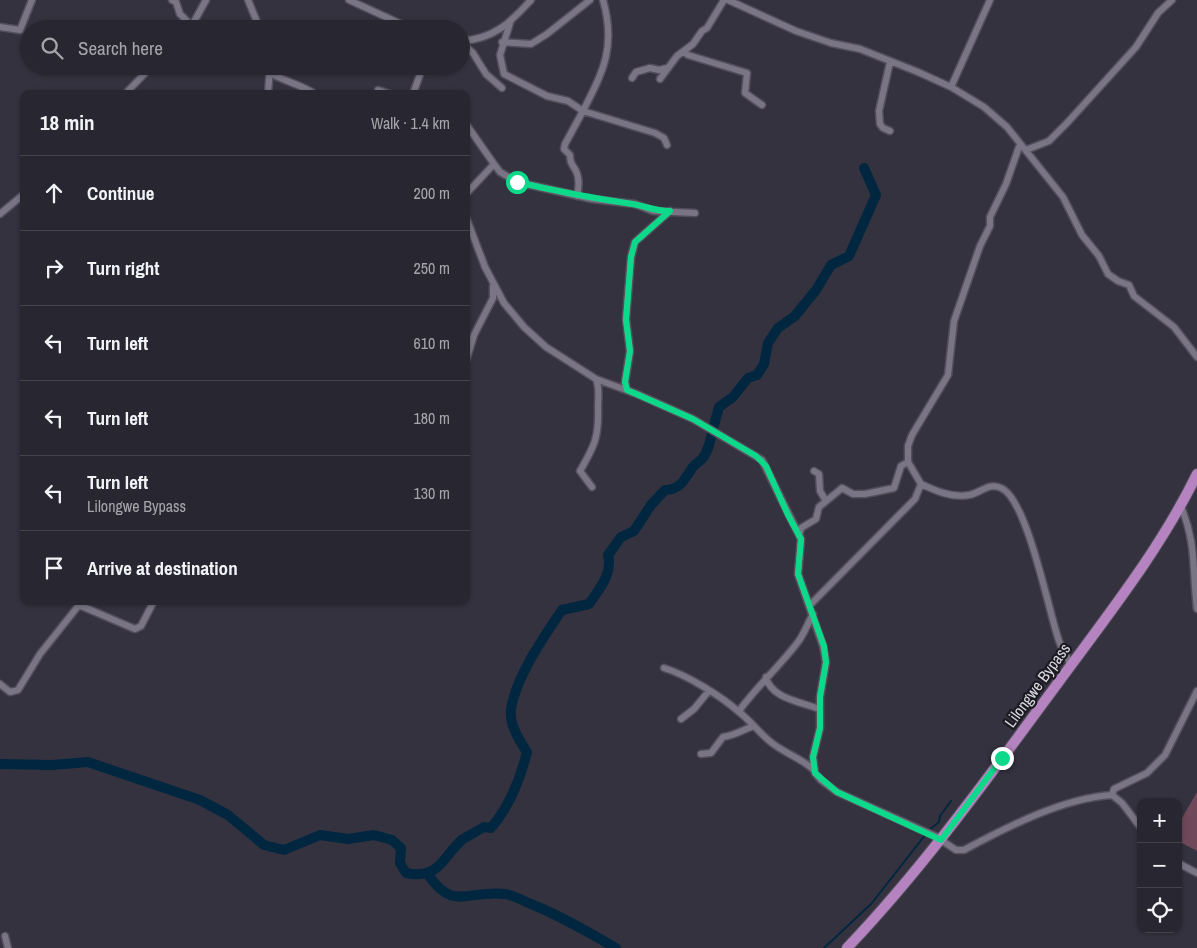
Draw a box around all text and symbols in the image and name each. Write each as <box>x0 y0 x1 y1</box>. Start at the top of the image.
search box <box>20 20 470 75</box>
icon: search <box>38 34 66 62</box>
text: Search here <box>78 35 163 61</box>
text: 18 min <box>40 108 95 137</box>
text: Walk · 1.4 km <box>371 112 450 134</box>
route start <box>506 171 529 194</box>
icon: ahead <box>40 179 68 207</box>
text: Continue <box>87 180 155 206</box>
text: 200 m <box>414 182 450 204</box>
icon: right <box>40 254 68 282</box>
text: Turn right <box>87 255 159 281</box>
text: 250 m <box>414 257 450 279</box>
icon: left <box>40 329 68 357</box>
text: Turn left <box>87 330 148 356</box>
text: 610 m <box>414 332 450 354</box>
icon: left <box>40 404 68 432</box>
text: Turn left <box>87 405 148 431</box>
text: 180 m <box>414 407 450 429</box>
text: Turn left <box>87 469 148 495</box>
icon: left <box>40 479 68 507</box>
text: 130 m <box>414 482 450 504</box>
text: Lilongwe Bypass <box>87 495 186 517</box>
icon: arrive <box>40 554 68 582</box>
text: Arrive at destination <box>87 555 238 581</box>
street label: Lilongwe Bypass <box>999 638 1075 732</box>
route end <box>991 747 1014 770</box>
map controls <box>1137 798 1182 933</box>
button: + <box>1137 798 1182 843</box>
button: − <box>1137 843 1182 888</box>
button: locate <box>1137 888 1182 933</box>

